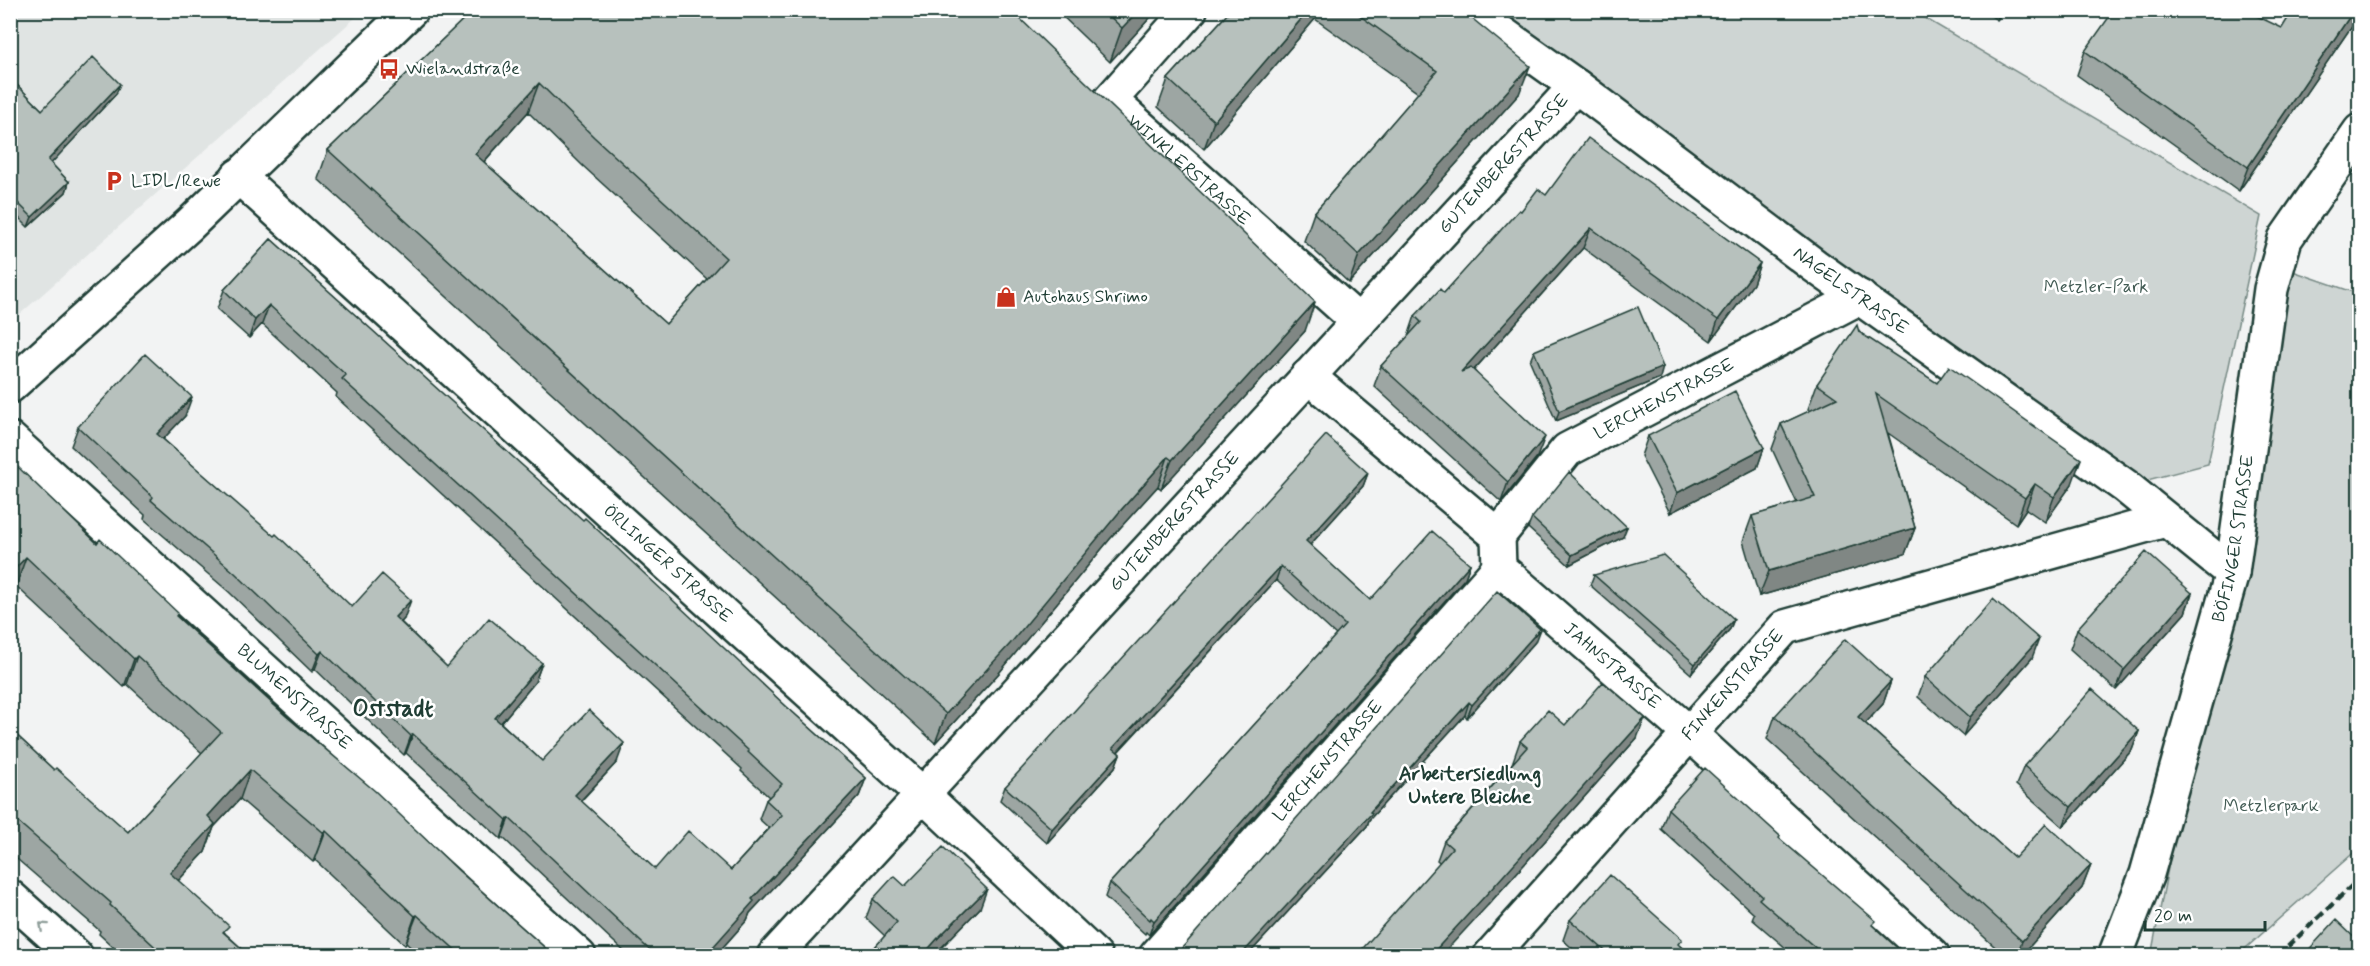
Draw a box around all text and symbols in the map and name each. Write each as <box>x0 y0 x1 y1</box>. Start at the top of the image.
bus stop icon: Wielandstraße <box>377 57 401 81</box>
place label: Wielandstraße <box>406 57 520 81</box>
street label: GUTENBERGSTRASSE <box>1433 89 1575 239</box>
street label: WINKLERSTRASSE <box>1122 109 1256 232</box>
parking icon: LIDL/Rewe <box>102 169 126 193</box>
place label: LIDL/Rewe <box>131 169 221 193</box>
street label: NAGELSTRASSE <box>1788 242 1913 341</box>
park label: Metzler-Park <box>2044 275 2148 299</box>
shop icon: Autohaus Shrimo <box>994 285 1018 309</box>
place label: Autohaus Shrimo <box>1023 285 1148 309</box>
street label: LERCHENSTRASSE <box>1590 353 1739 446</box>
street label: GUTENBERGSTRASSE <box>1104 446 1245 597</box>
street label: BÖFINGER STRASSE <box>2207 453 2260 625</box>
street label: ÖRLINGER STRASSE <box>598 499 738 629</box>
street label: JAHNSTRASSE <box>1558 617 1666 715</box>
street label: FINKENSTRASSE <box>1677 624 1790 746</box>
street label: BLUMENSTRASSE <box>232 639 357 756</box>
district label: Oststadt <box>352 694 434 725</box>
street label: LERCHENSTRASSE <box>1268 695 1389 827</box>
district label: Arbeitersiedlung Untere Bleiche <box>1399 761 1542 811</box>
park label: Metzlerpark <box>2223 794 2319 818</box>
scale bar <box>2145 894 2265 932</box>
text: 20 m <box>2154 904 2192 928</box>
one-way arrow <box>39 922 50 933</box>

